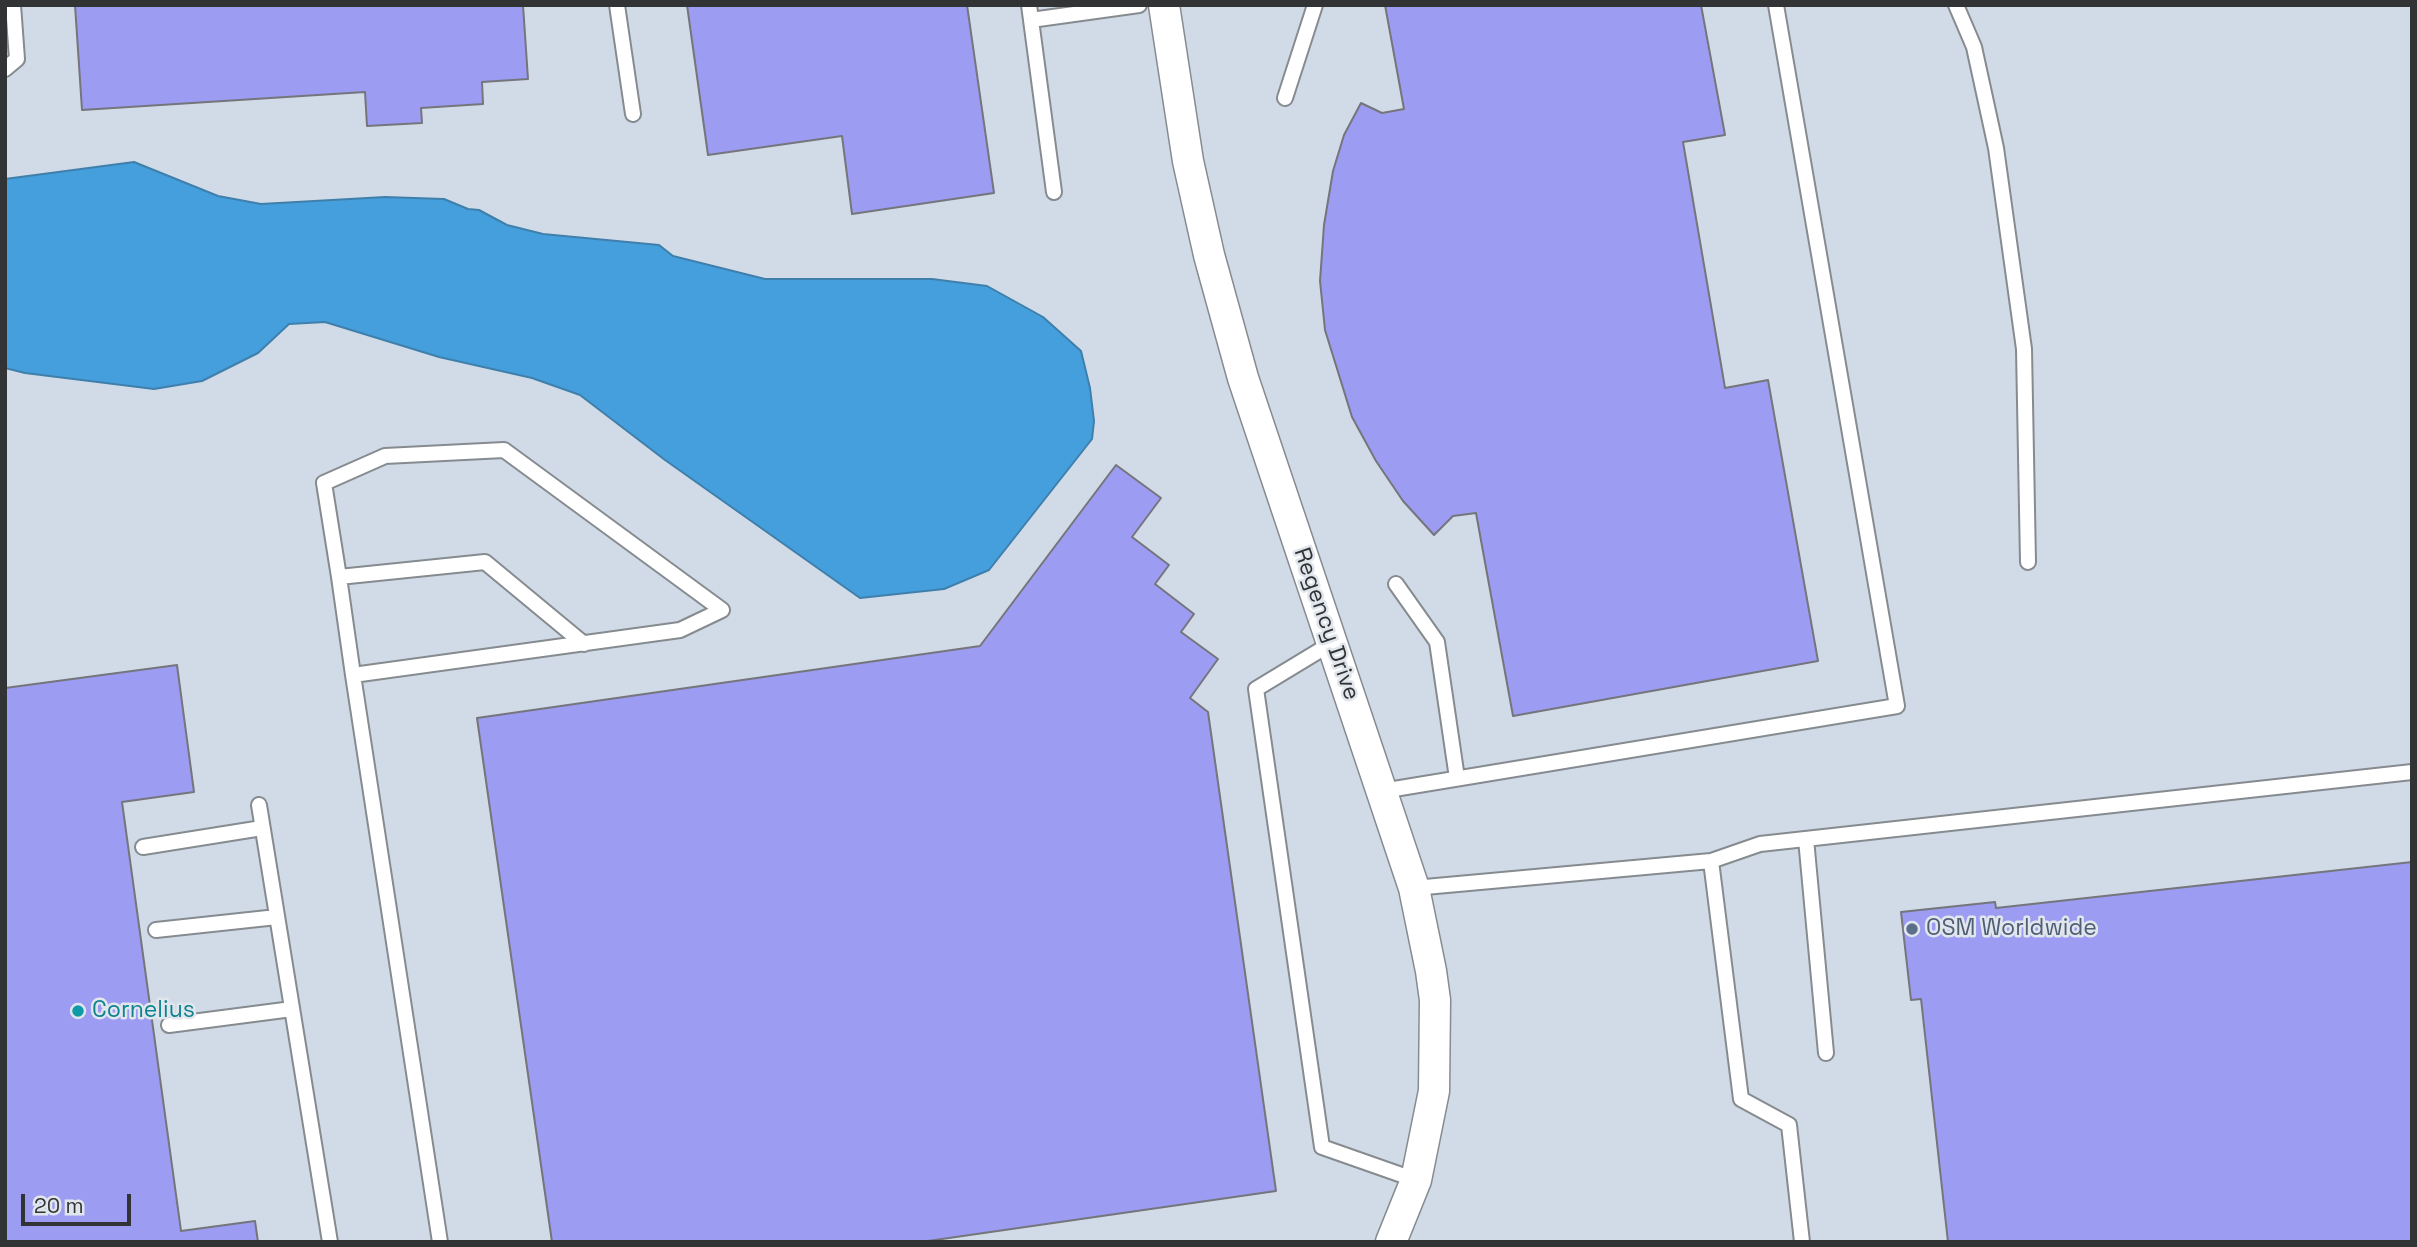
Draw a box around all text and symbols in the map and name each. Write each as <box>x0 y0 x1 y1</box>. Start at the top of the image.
street label: Regency Drive <box>1287 544 1365 704</box>
place label: OSM Worldwide <box>1926 915 2097 943</box>
marker: OSM Worldwide <box>1904 921 1920 937</box>
place label: Cornelius <box>92 997 195 1025</box>
marker: Cornelius <box>70 1003 86 1019</box>
scale bar <box>24 1180 135 1224</box>
text: 20 m <box>34 1192 84 1219</box>

